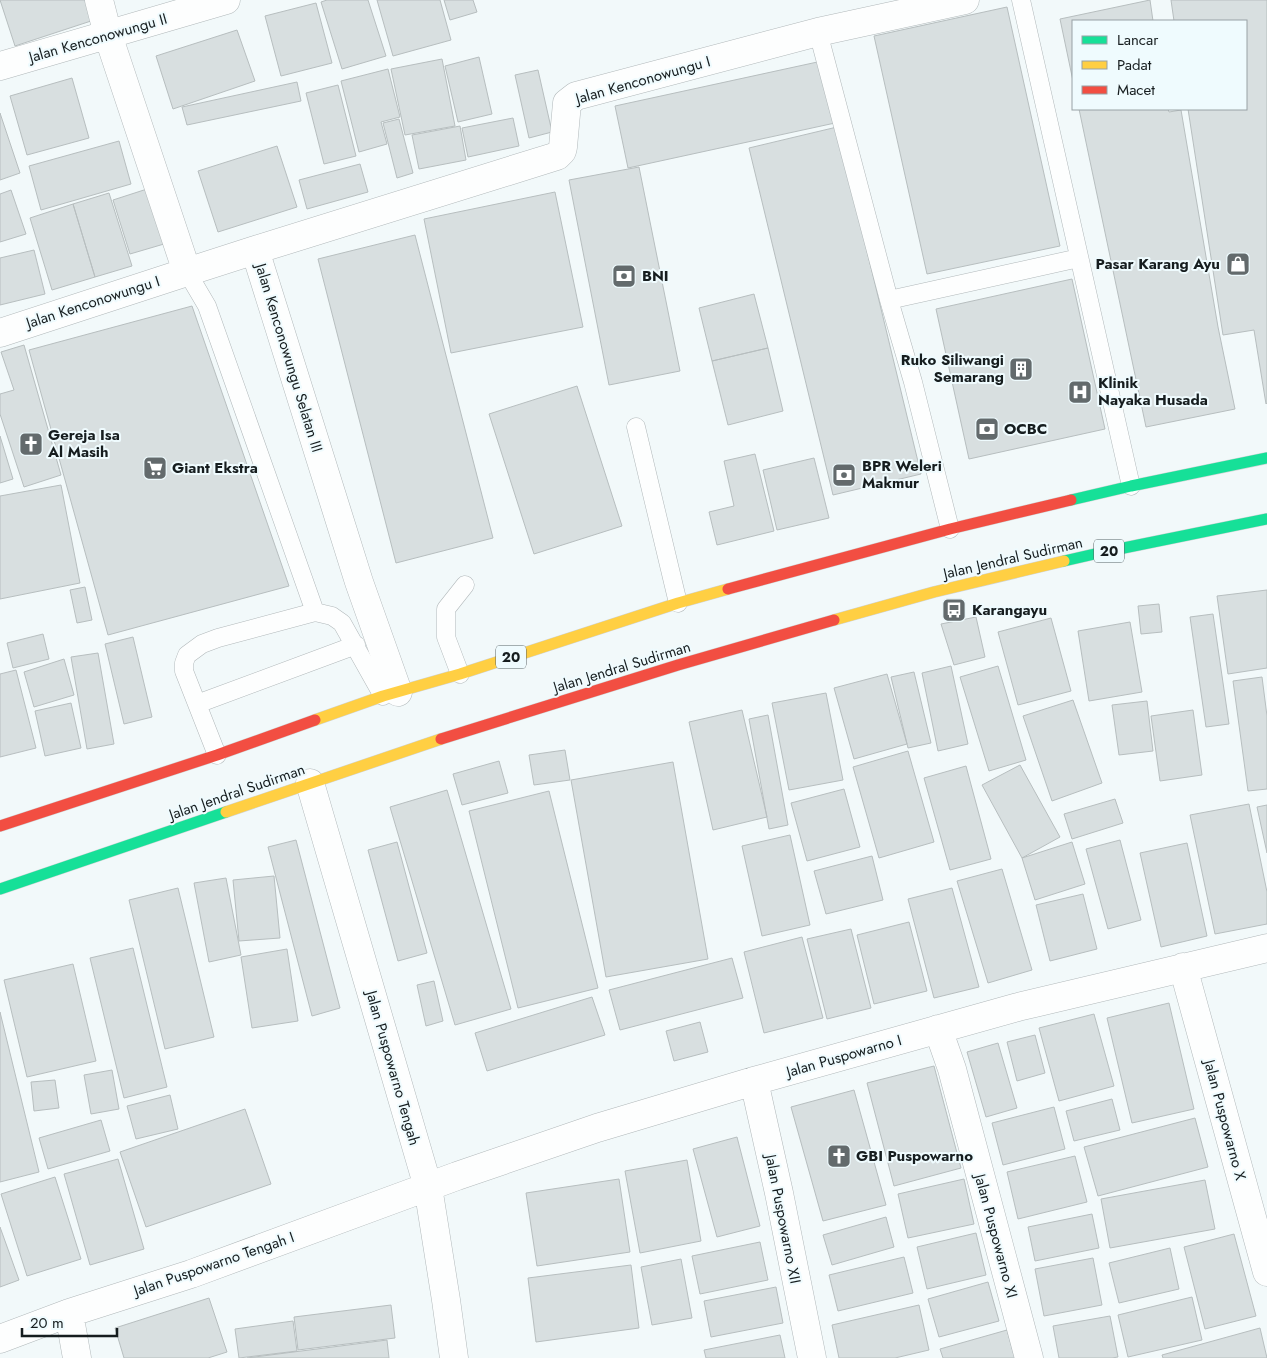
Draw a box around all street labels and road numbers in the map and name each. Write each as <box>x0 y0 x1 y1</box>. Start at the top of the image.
street label: Jalan Kenconowungu II <box>24 8 170 69</box>
street label: Jalan Kenconowungu I <box>571 50 713 110</box>
street label: Jalan Kenconowungu Selatan III <box>249 259 328 455</box>
street label: Jalan Kenconowungu I <box>21 270 163 335</box>
street label: Jalan Jendral Sudirman <box>939 531 1085 585</box>
road number: 20 <box>1094 540 1124 562</box>
street label: Jalan Jendral Sudirman <box>549 636 693 699</box>
road number: 20 <box>496 646 526 669</box>
street label: Jalan Jendral Sudirman <box>164 758 308 826</box>
street label: Jalan Puspowarno Tengah <box>360 986 426 1148</box>
street label: Jalan Puspowarno I <box>782 1029 904 1084</box>
street label: Jalan Puspowarno X <box>1198 1055 1252 1183</box>
street label: Jalan Puspowarno XII <box>759 1151 806 1285</box>
street label: Jalan Puspowarno XI <box>968 1170 1023 1300</box>
street label: Jalan Puspowarno Tengah I <box>129 1226 297 1302</box>

